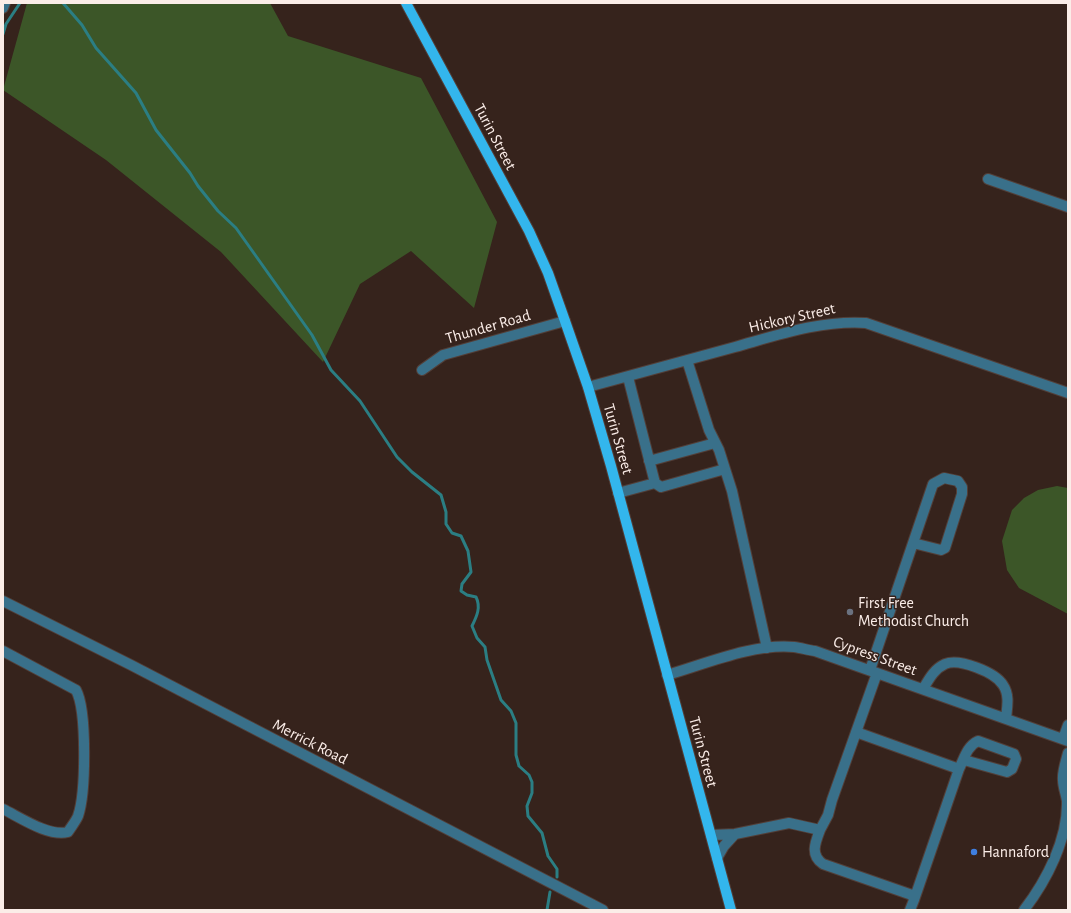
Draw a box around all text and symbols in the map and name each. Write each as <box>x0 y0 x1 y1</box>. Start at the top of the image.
street label: Turin Street <box>470 101 520 173</box>
street label: Hickory Street <box>747 299 837 337</box>
street label: Thunder Road <box>443 306 533 348</box>
street label: Turin Street <box>599 402 637 476</box>
place label: First Free Methodist Church <box>858 593 969 631</box>
marker: First Free Methodist Church <box>845 607 855 617</box>
street label: Cypress Street <box>831 632 919 680</box>
street label: Merrick Road <box>269 715 351 769</box>
street label: Turin Street <box>684 715 722 789</box>
place label: Hannaford <box>982 842 1049 862</box>
marker: Hannaford <box>969 847 979 857</box>

